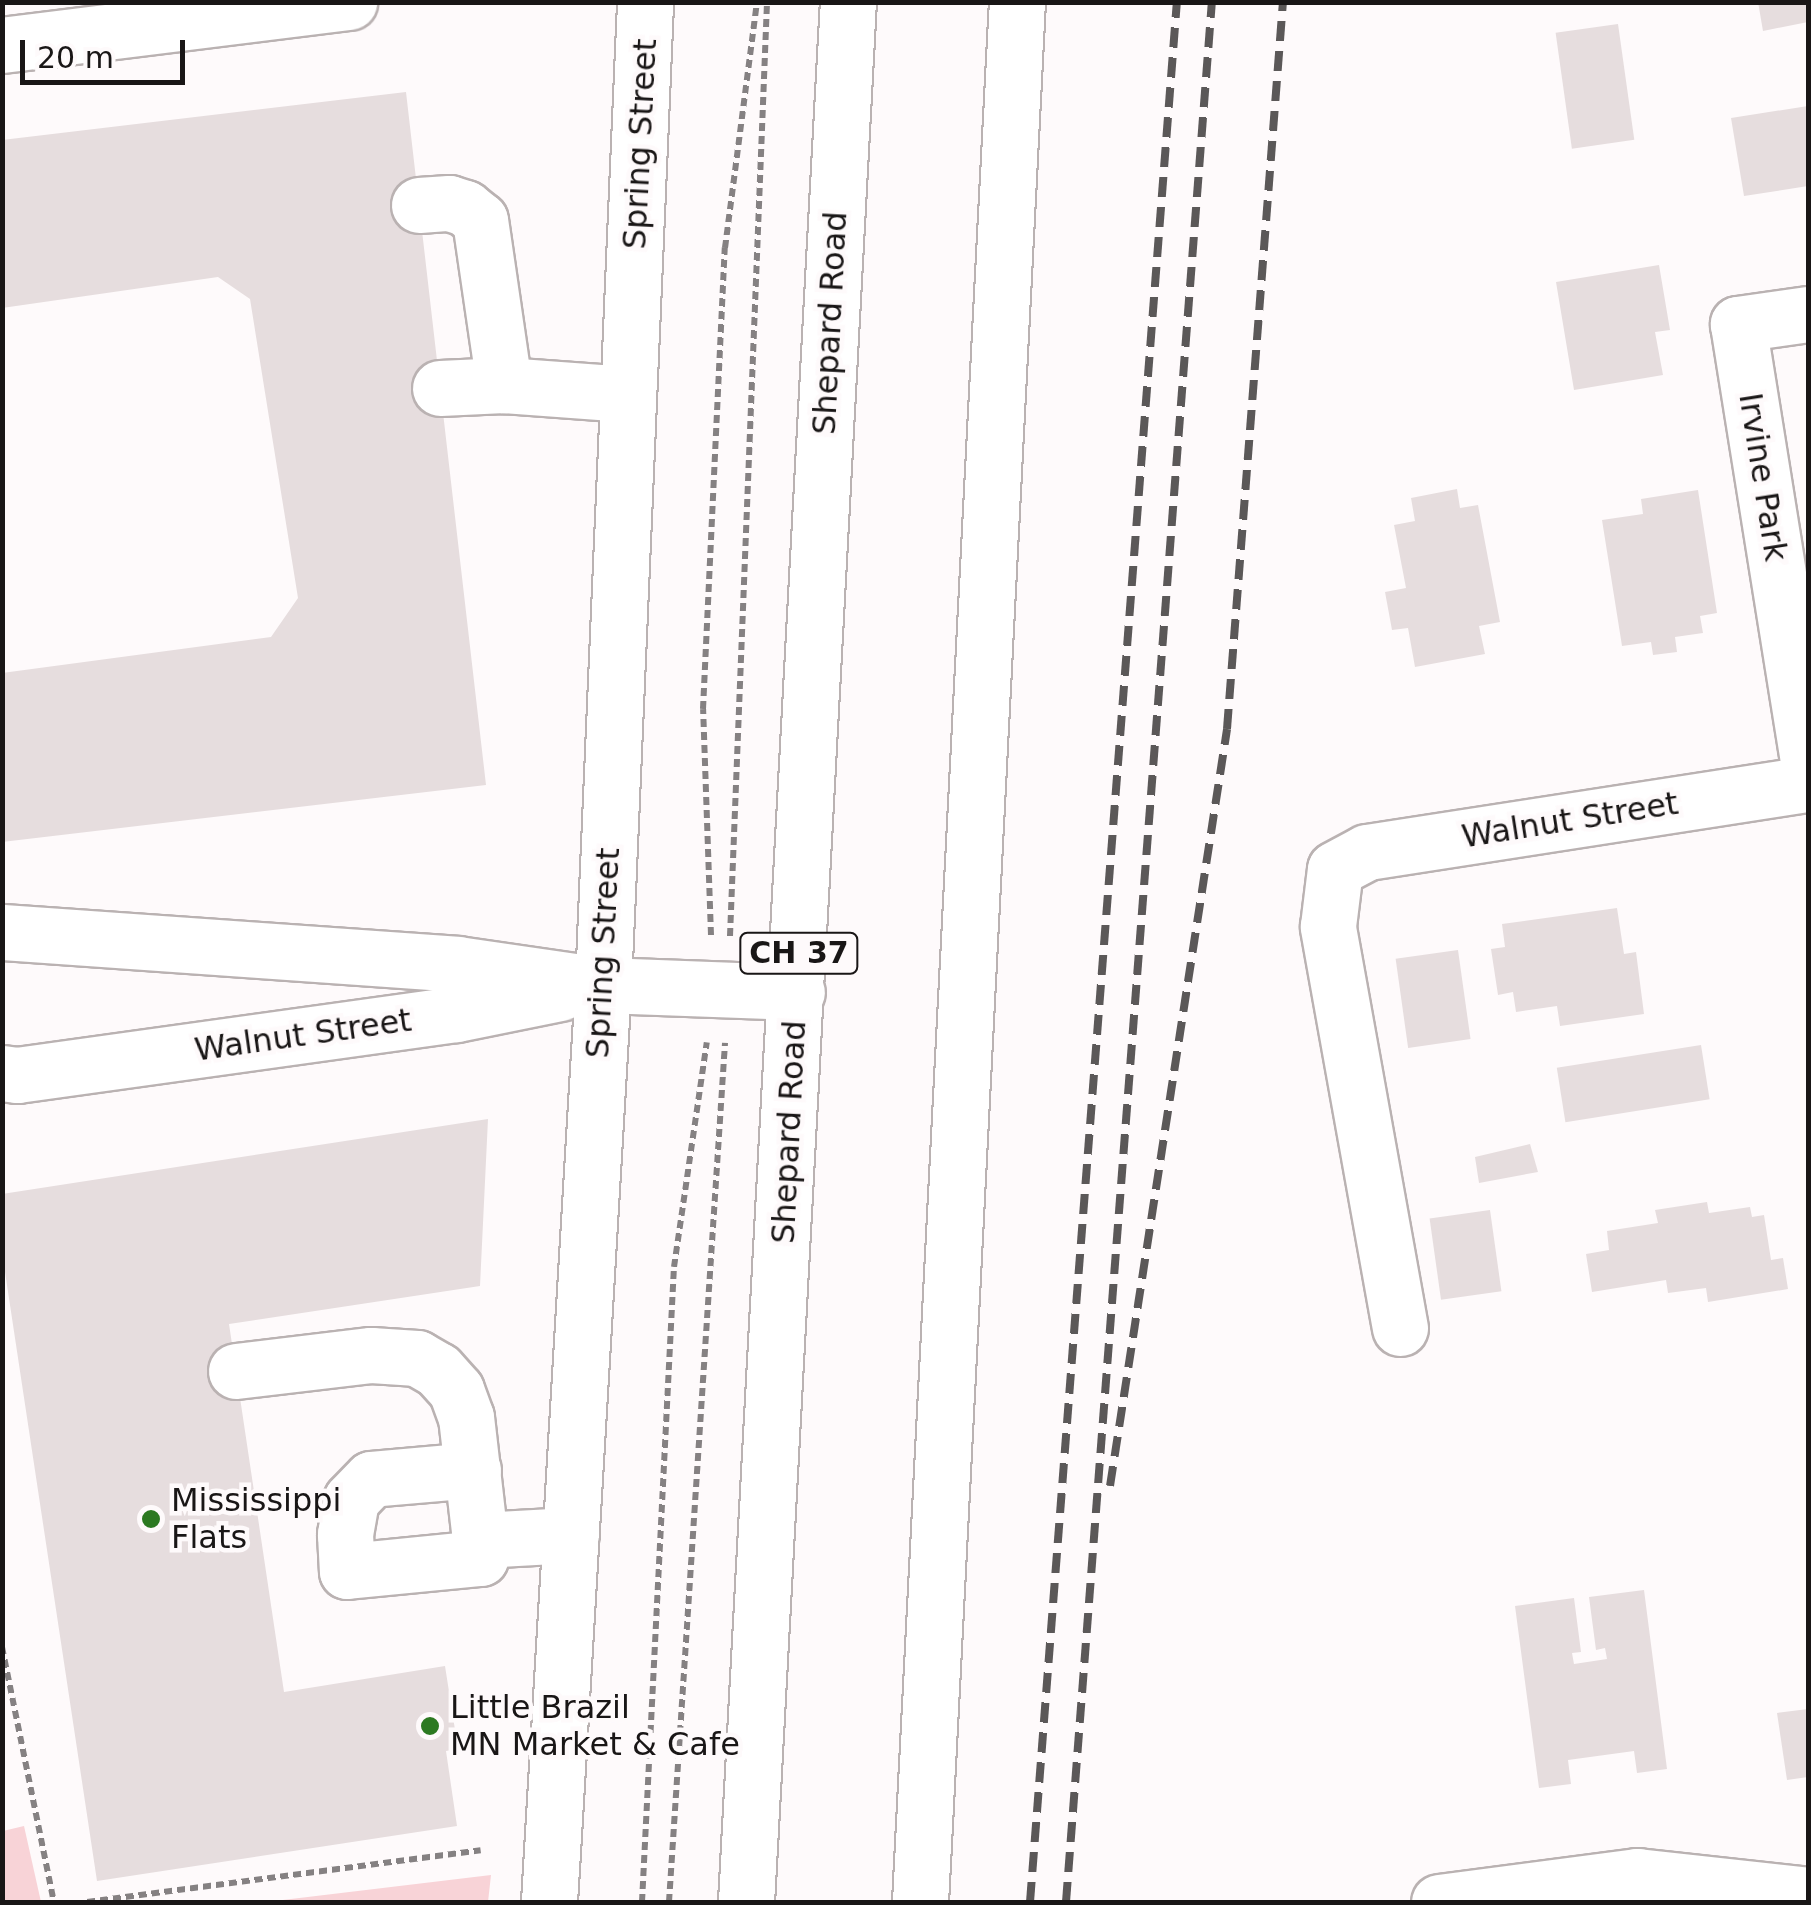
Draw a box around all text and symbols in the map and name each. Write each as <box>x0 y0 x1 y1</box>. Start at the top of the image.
scale bar <box>25 20 190 82</box>
street label: Spring Street <box>615 38 665 250</box>
text: 20 m <box>37 40 114 75</box>
street label: Shepard Road <box>805 210 855 436</box>
street label: Irvine Park <box>1731 390 1795 564</box>
street label: Walnut Street <box>1459 784 1681 856</box>
street label: Spring Street <box>578 847 628 1059</box>
road number: CH 37 <box>739 928 859 978</box>
street label: Walnut Street <box>192 1001 414 1069</box>
street label: Shepard Road <box>764 1019 814 1245</box>
place label: Mississippi Flats <box>171 1482 341 1557</box>
marker: Mississippi Flats <box>140 1508 162 1530</box>
place label: Little Brazil MN Market & Cafe <box>450 1689 740 1764</box>
marker: Little Brazil MN Market & Cafe <box>419 1715 441 1737</box>

